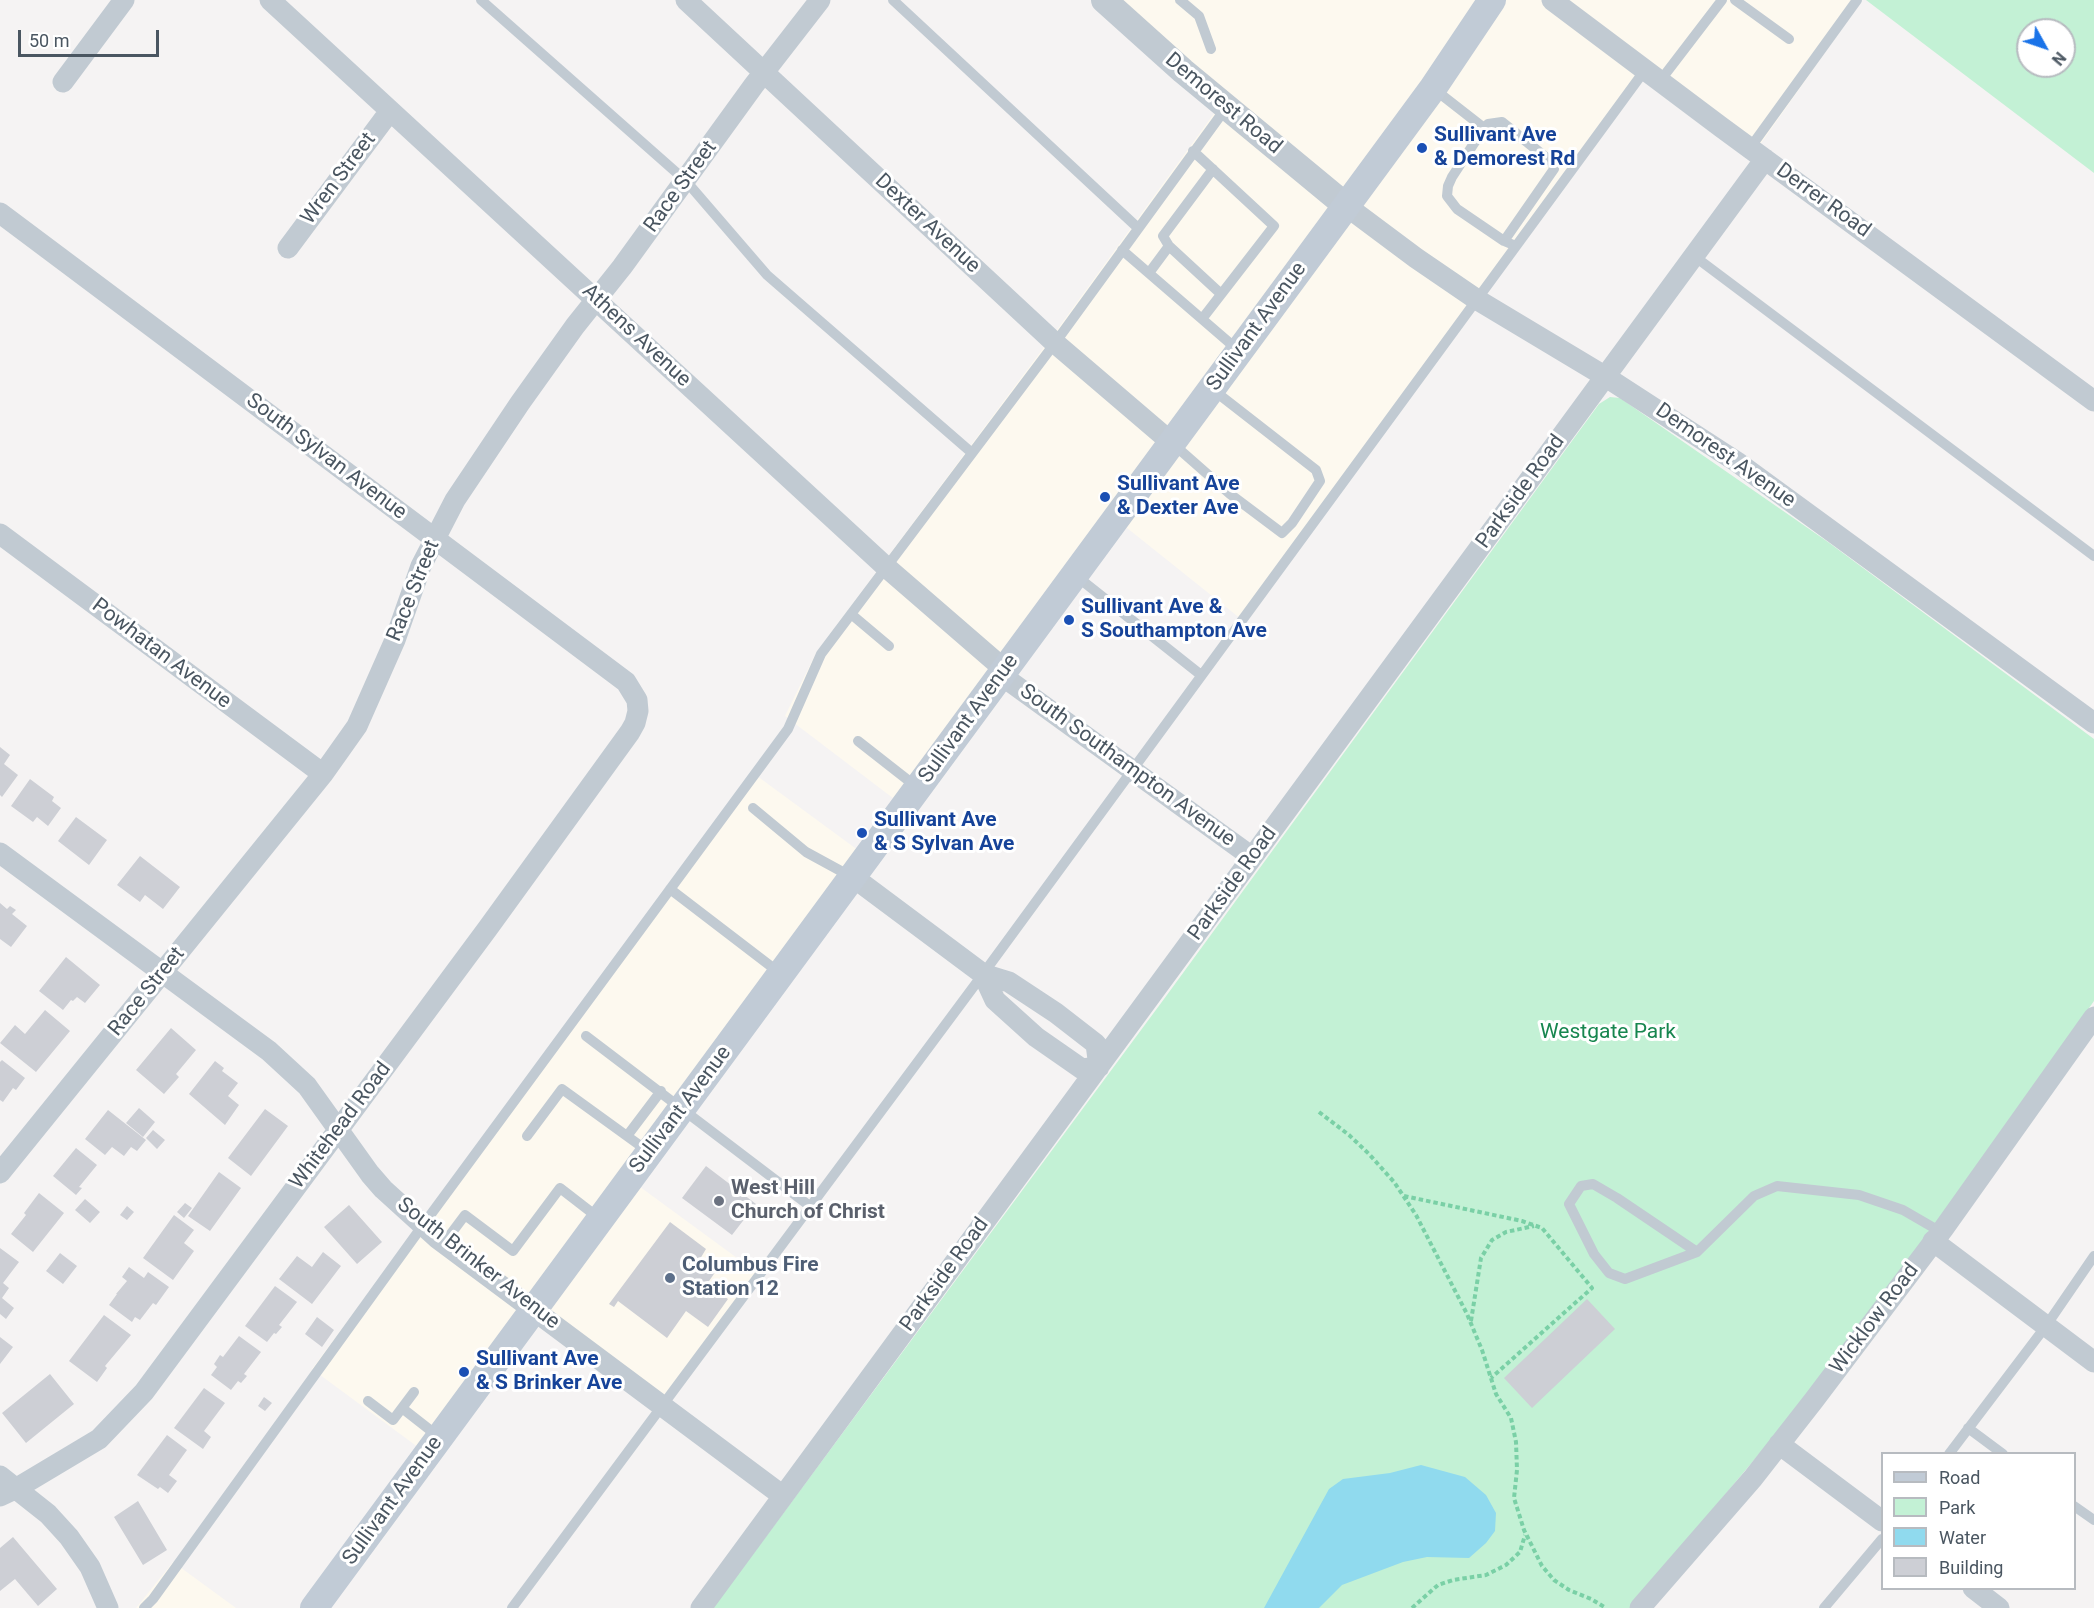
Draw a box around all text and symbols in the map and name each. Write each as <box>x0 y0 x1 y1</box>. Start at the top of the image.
scale bar <box>21 18 162 56</box>
north arrow <box>2016 18 2076 78</box>
text: 50 m <box>29 30 69 51</box>
street label: Demorest Road <box>1160 48 1286 160</box>
text: N <box>2048 48 2070 69</box>
place label: Sullivant Ave & Demorest Rd <box>1434 123 1575 173</box>
street label: Wren Street <box>296 128 382 230</box>
street label: Race Street <box>639 136 723 238</box>
marker: Sullivant Ave & Demorest Rd <box>1415 141 1429 155</box>
street label: Derrer Road <box>1771 158 1875 244</box>
street label: Dexter Avenue <box>869 169 985 279</box>
street label: Sullivant Avenue <box>1202 258 1312 396</box>
street label: Athens Avenue <box>576 279 696 393</box>
street label: South Sylvan Avenue <box>241 389 411 525</box>
street label: Demorest Avenue <box>1650 398 1800 514</box>
street label: Parkside Road <box>1471 430 1571 554</box>
place label: Sullivant Ave & Dexter Ave <box>1117 472 1240 522</box>
marker: Sullivant Ave & Dexter Ave <box>1098 490 1112 504</box>
street label: Race Street <box>382 537 446 645</box>
street label: Powhatan Avenue <box>86 593 236 715</box>
place label: Sullivant Ave & S Southampton Ave <box>1081 595 1267 645</box>
marker: Sullivant Ave & S Southampton Ave <box>1062 613 1076 627</box>
street label: Sullivant Avenue <box>914 650 1024 788</box>
street label: South Southampton Avenue <box>1014 679 1240 853</box>
place label: Sullivant Ave & S Sylvan Ave <box>874 808 1014 858</box>
street label: Parkside Road <box>1183 822 1283 946</box>
marker: Sullivant Ave & S Sylvan Ave <box>855 826 869 840</box>
street label: Race Street <box>104 942 190 1042</box>
park label: Westgate Park <box>1540 1020 1676 1046</box>
street label: Sullivant Avenue <box>625 1041 737 1179</box>
street label: Whitehead Road <box>285 1057 397 1195</box>
place label: West Hill Church of Christ <box>731 1176 885 1226</box>
street label: South Brinker Avenue <box>392 1193 564 1335</box>
marker: West Hill Church of Christ <box>712 1194 726 1208</box>
street label: Parkside Road <box>895 1213 995 1337</box>
place label: Columbus Fire Station 12 <box>682 1253 819 1303</box>
street label: Wicklow Road <box>1825 1259 1925 1379</box>
marker: Columbus Fire Station 12 <box>663 1271 677 1285</box>
place label: Sullivant Ave & S Brinker Ave <box>476 1347 622 1397</box>
marker: Sullivant Ave & S Brinker Ave <box>457 1365 471 1379</box>
street label: Sullivant Avenue <box>338 1432 448 1570</box>
legend <box>1881 1452 2076 1590</box>
text: Road <box>1939 1467 1980 1488</box>
text: Park <box>1939 1497 1975 1518</box>
text: Water <box>1939 1527 1986 1548</box>
text: Building <box>1939 1557 2003 1578</box>

